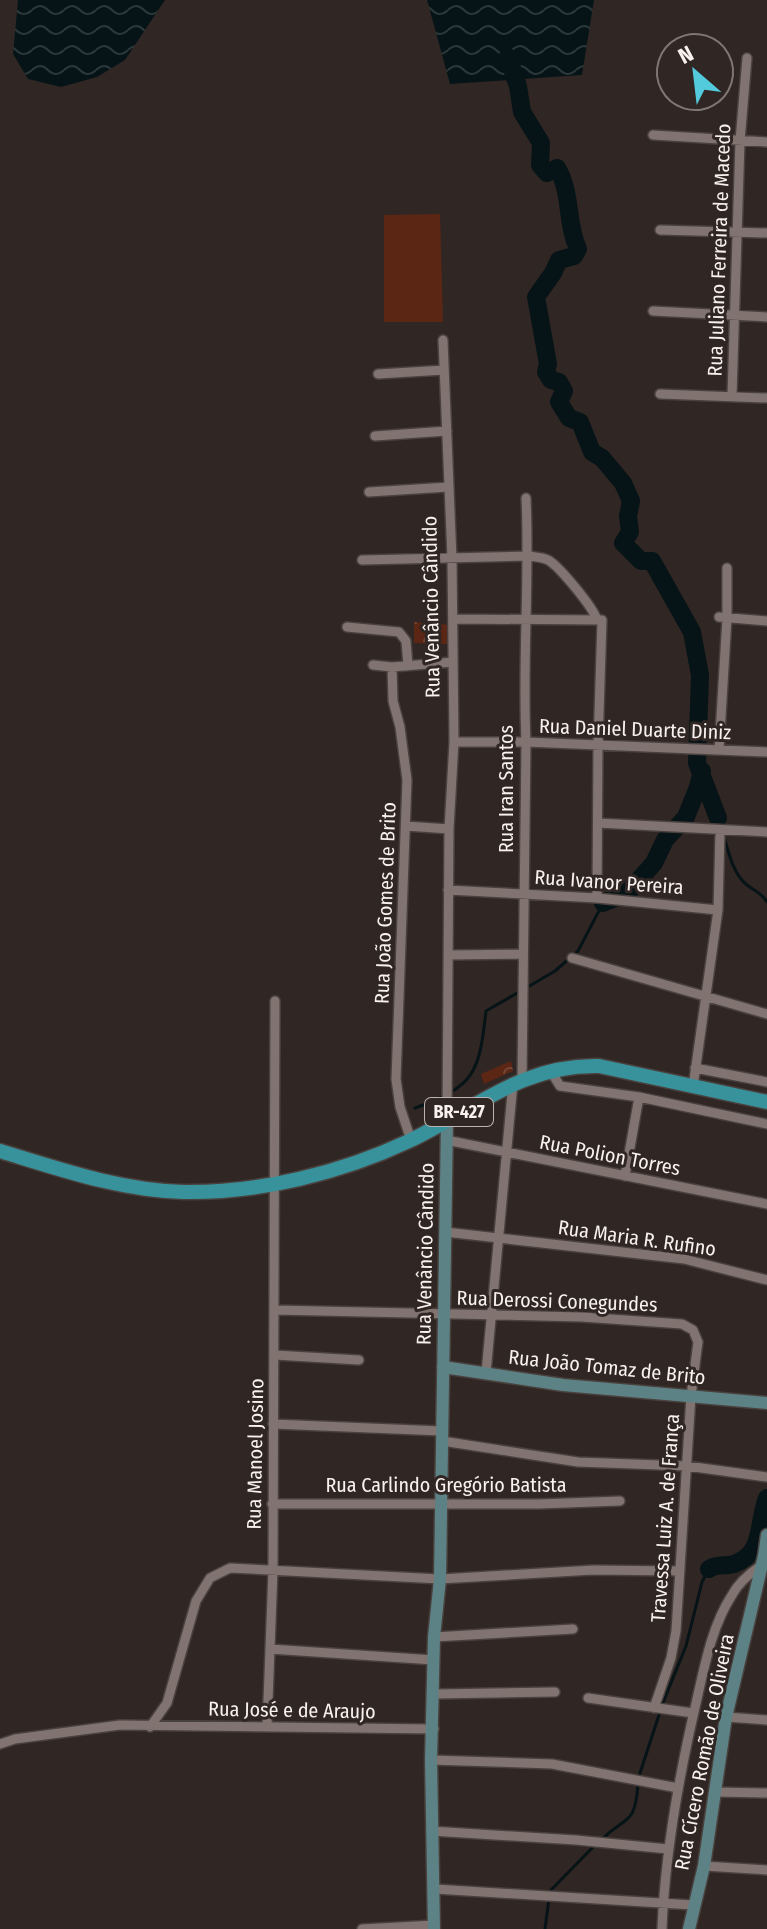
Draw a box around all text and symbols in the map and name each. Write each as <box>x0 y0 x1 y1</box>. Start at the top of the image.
north arrow <box>655 32 735 112</box>
text: N <box>674 40 698 70</box>
street label: Rua Juliano Ferreira de Macedo <box>703 123 735 377</box>
street label: Rua Venâncio Cândido <box>417 516 445 698</box>
street label: Rua Daniel Duarte Diniz <box>538 714 732 744</box>
street label: Rua Iran Santos <box>494 725 518 853</box>
street label: Rua João Gomes de Brito <box>369 802 401 1004</box>
street label: Rua Ivanor Pereira <box>534 865 684 899</box>
road number: BR-427 <box>425 1098 493 1126</box>
street label: Rua Polion Torres <box>538 1130 682 1180</box>
street label: Rua Venâncio Cândido <box>411 1163 439 1345</box>
street label: Rua Maria R. Rufino <box>557 1215 717 1261</box>
street label: Rua Derossi Conegundes <box>456 1286 658 1316</box>
street label: Rua João Tomaz de Brito <box>507 1345 707 1389</box>
street label: Rua Manoel Josino <box>242 1378 268 1530</box>
street label: Travessa Luiz A. de França <box>646 1413 684 1623</box>
street label: Rua Carlindo Gregório Batista <box>325 1473 567 1497</box>
street label: Rua Cícero Romão de Oliveira <box>669 1632 739 1872</box>
street label: Rua José e de Araujo <box>208 1697 376 1723</box>

